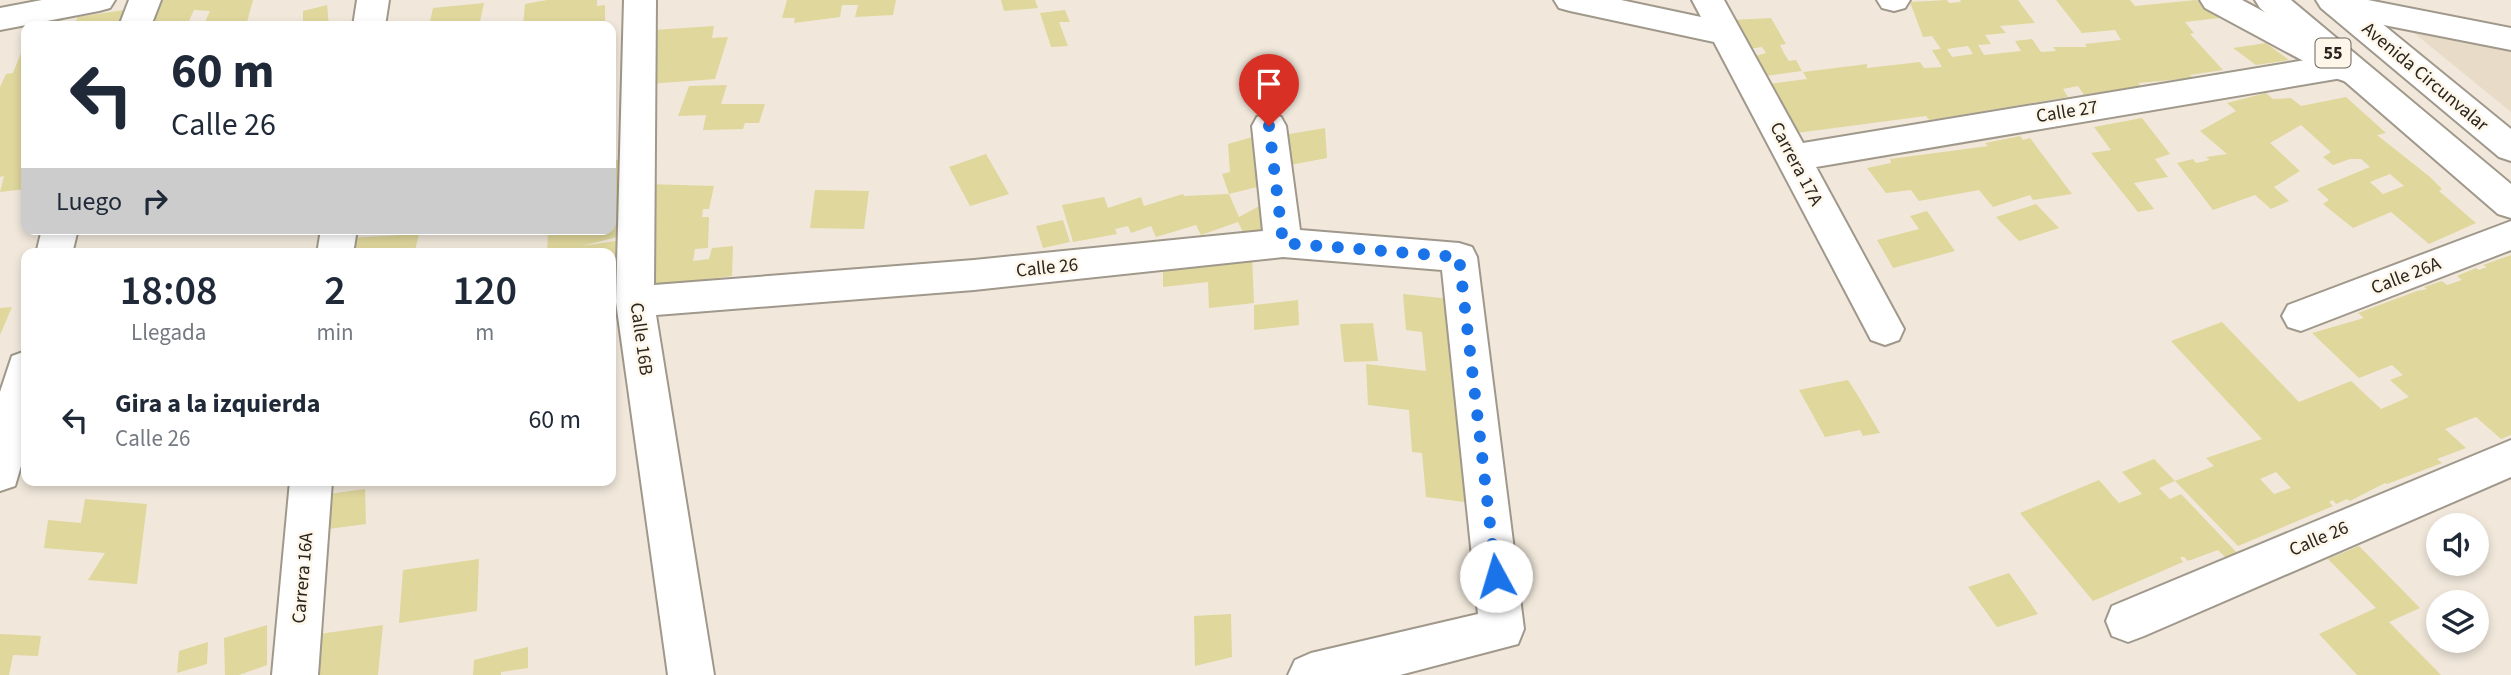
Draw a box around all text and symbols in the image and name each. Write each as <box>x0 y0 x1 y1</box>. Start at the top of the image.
street label: Avenida Circunvalar <box>2356 16 2494 138</box>
text: 60 m <box>171 37 275 107</box>
road number: 55 <box>2316 38 2350 68</box>
icon: left <box>56 49 147 140</box>
pin <box>1239 54 1299 126</box>
icon: arrive <box>1250 65 1288 103</box>
street label: Calle 27 <box>2034 94 2100 130</box>
text: Calle 26 <box>171 102 276 148</box>
street label: Carrera 17A <box>1763 117 1830 211</box>
icon: right <box>136 182 174 220</box>
text: Luego <box>56 183 122 220</box>
street label: Calle 26A <box>2367 250 2445 302</box>
street label: Calle 26 <box>1015 251 1079 285</box>
text: 18:08 <box>120 261 218 321</box>
text: 2 <box>324 261 346 321</box>
text: 120 <box>453 261 517 321</box>
street label: Calle 16B <box>623 301 659 377</box>
text: Llegada <box>131 316 206 349</box>
text: min <box>316 316 354 349</box>
text: m <box>475 316 494 349</box>
text: Gira a la izquierda <box>115 385 320 422</box>
icon: left <box>56 401 94 439</box>
text: 60 m <box>528 401 581 438</box>
text: Calle 26 <box>115 422 190 455</box>
map controls <box>2426 513 2489 653</box>
button: sound <box>2426 513 2489 576</box>
street label: Calle 26 <box>2285 514 2353 564</box>
street label: Carrera 16A <box>286 531 320 625</box>
position arrow <box>1459 539 1533 613</box>
button: layers <box>2426 590 2489 653</box>

